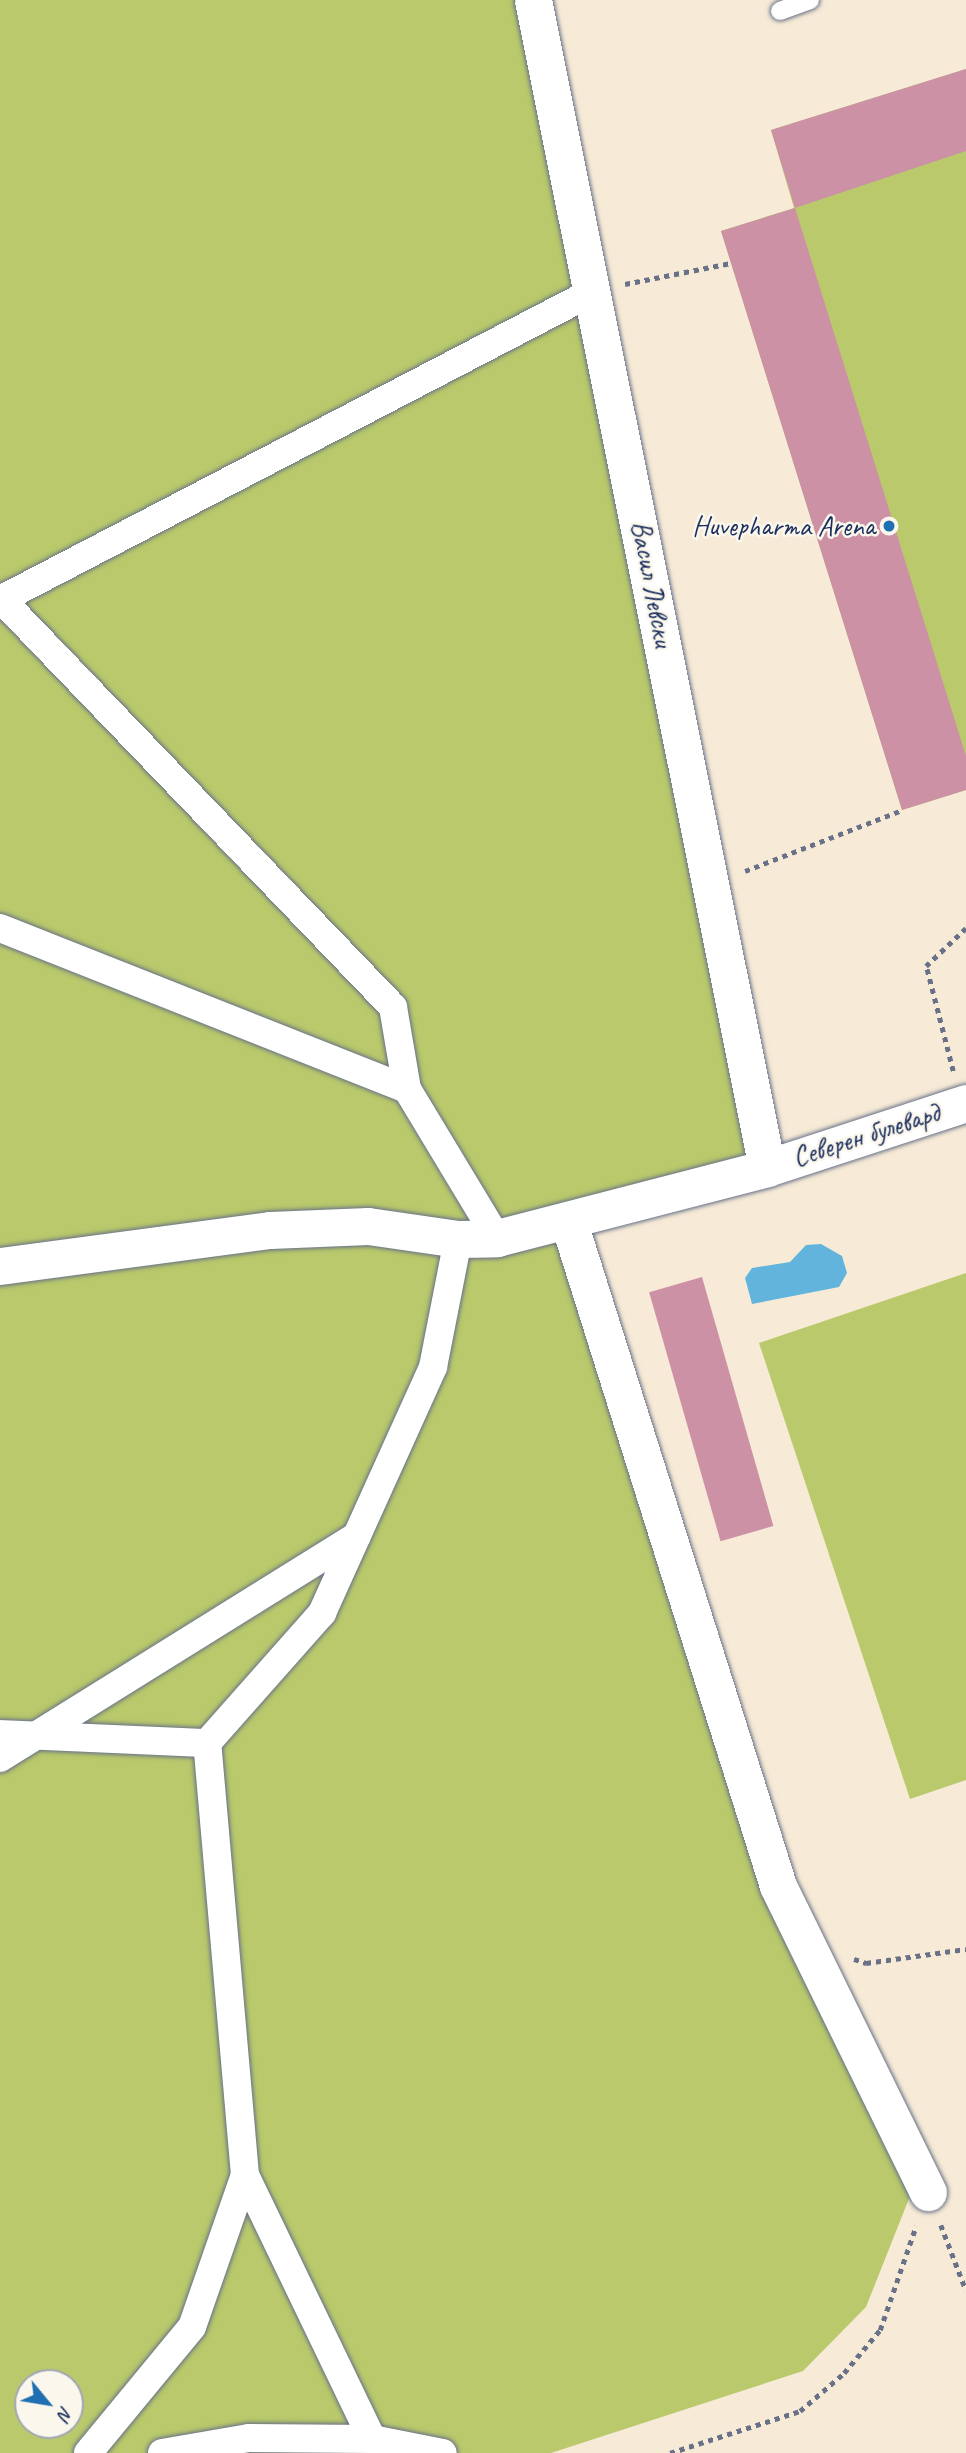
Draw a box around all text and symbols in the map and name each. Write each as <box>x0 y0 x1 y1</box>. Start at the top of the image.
place label: Huvepharma Arena <box>693 509 875 543</box>
street label: Васил Левски <box>623 516 681 652</box>
marker: Huvepharma Arena <box>881 518 897 534</box>
street label: Северен булевард <box>788 1095 944 1175</box>
north arrow <box>14 2369 84 2439</box>
text: N <box>52 2402 79 2425</box>

